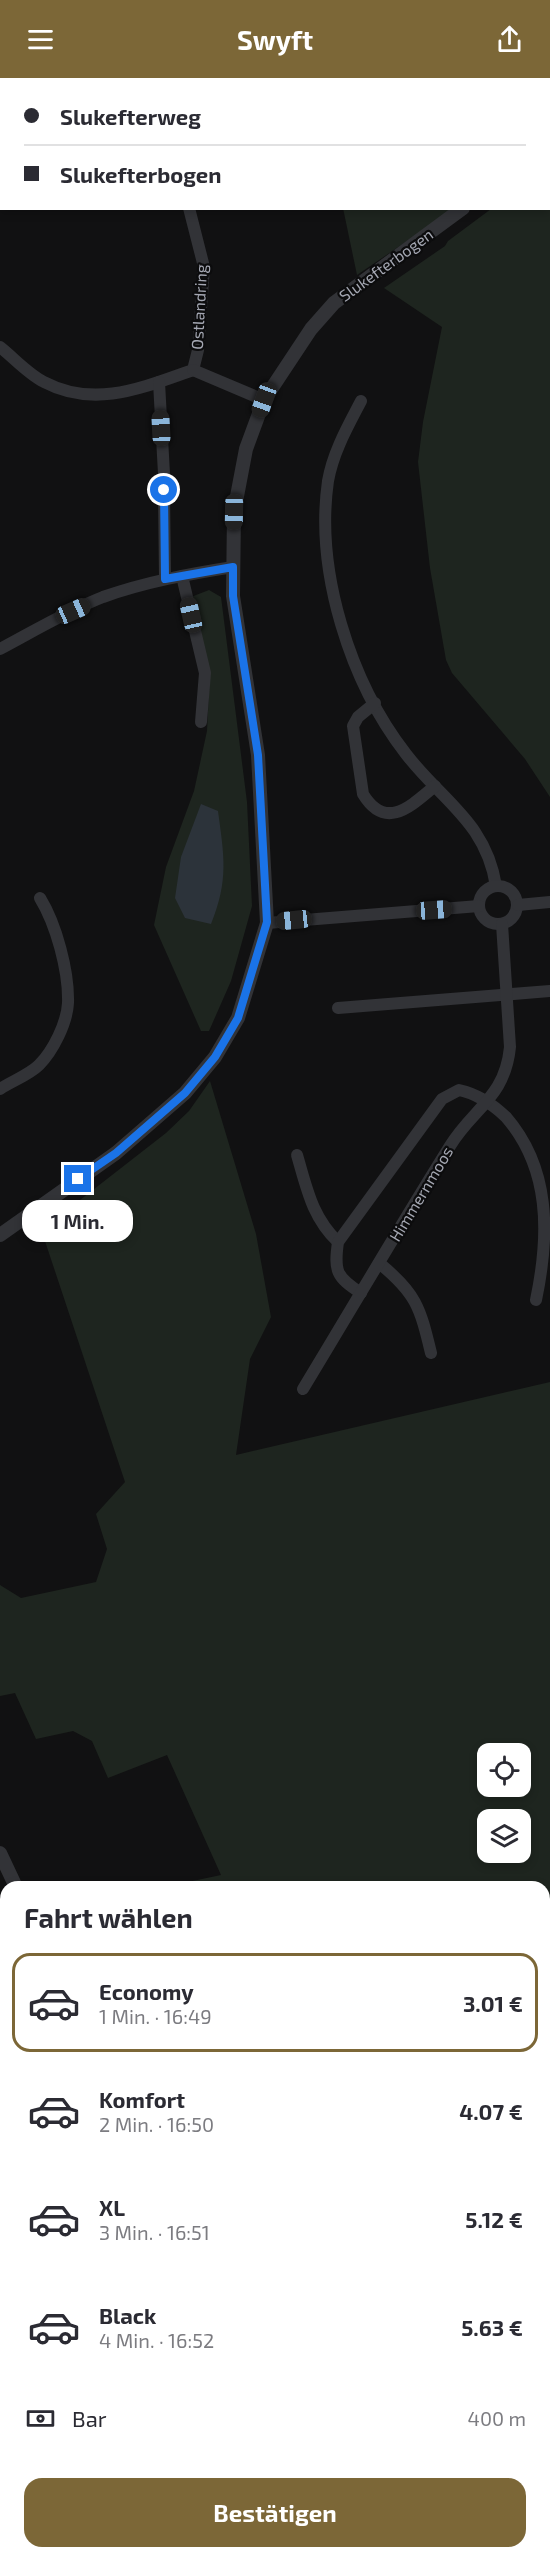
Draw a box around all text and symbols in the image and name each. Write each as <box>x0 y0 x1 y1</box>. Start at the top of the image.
icon: menu <box>24 23 57 56</box>
text: Swyft <box>237 23 313 55</box>
icon: share <box>493 23 526 56</box>
text: Slukefterweg <box>60 103 201 129</box>
text: Slukefterbogen <box>60 161 222 187</box>
street label: Slukefterbogen <box>335 224 436 305</box>
street label: Ostlandring <box>187 264 210 350</box>
car <box>249 380 279 420</box>
car <box>151 410 171 446</box>
route start <box>150 476 177 503</box>
car <box>225 494 243 530</box>
car <box>53 595 93 627</box>
car <box>178 595 204 635</box>
car <box>415 900 453 920</box>
car <box>275 909 313 931</box>
street label: Himmernmoos <box>385 1143 456 1245</box>
route end <box>64 1165 91 1192</box>
callout: 1 Min. <box>22 1200 134 1242</box>
text: 1 Min. <box>51 1209 104 1233</box>
map controls <box>477 1743 531 1863</box>
button: locate <box>477 1743 531 1797</box>
button: layers <box>477 1809 531 1863</box>
text: Fahrt wählen <box>24 1901 193 1933</box>
icon: car <box>27 1976 81 2030</box>
text: Economy <box>99 1978 194 2004</box>
text: 3.01 € <box>463 1990 523 2016</box>
text: 1 Min. · 16:49 <box>99 2004 212 2028</box>
icon: car <box>27 2084 81 2138</box>
text: Komfort <box>99 2086 185 2112</box>
text: 4.07 € <box>459 2098 523 2124</box>
text: 2 Min. · 16:50 <box>99 2112 214 2136</box>
icon: car <box>27 2192 81 2246</box>
text: XL <box>99 2194 125 2220</box>
text: 5.12 € <box>465 2206 523 2232</box>
text: 3 Min. · 16:51 <box>99 2220 210 2244</box>
icon: car <box>27 2300 81 2354</box>
text: Black <box>99 2302 156 2328</box>
text: 5.63 € <box>461 2314 523 2340</box>
text: 4 Min. · 16:52 <box>99 2328 214 2352</box>
icon: cash <box>24 2402 57 2435</box>
text: Bar <box>72 2405 107 2431</box>
text: 400 m <box>468 2406 526 2430</box>
button: Bestätigen <box>24 2478 526 2547</box>

